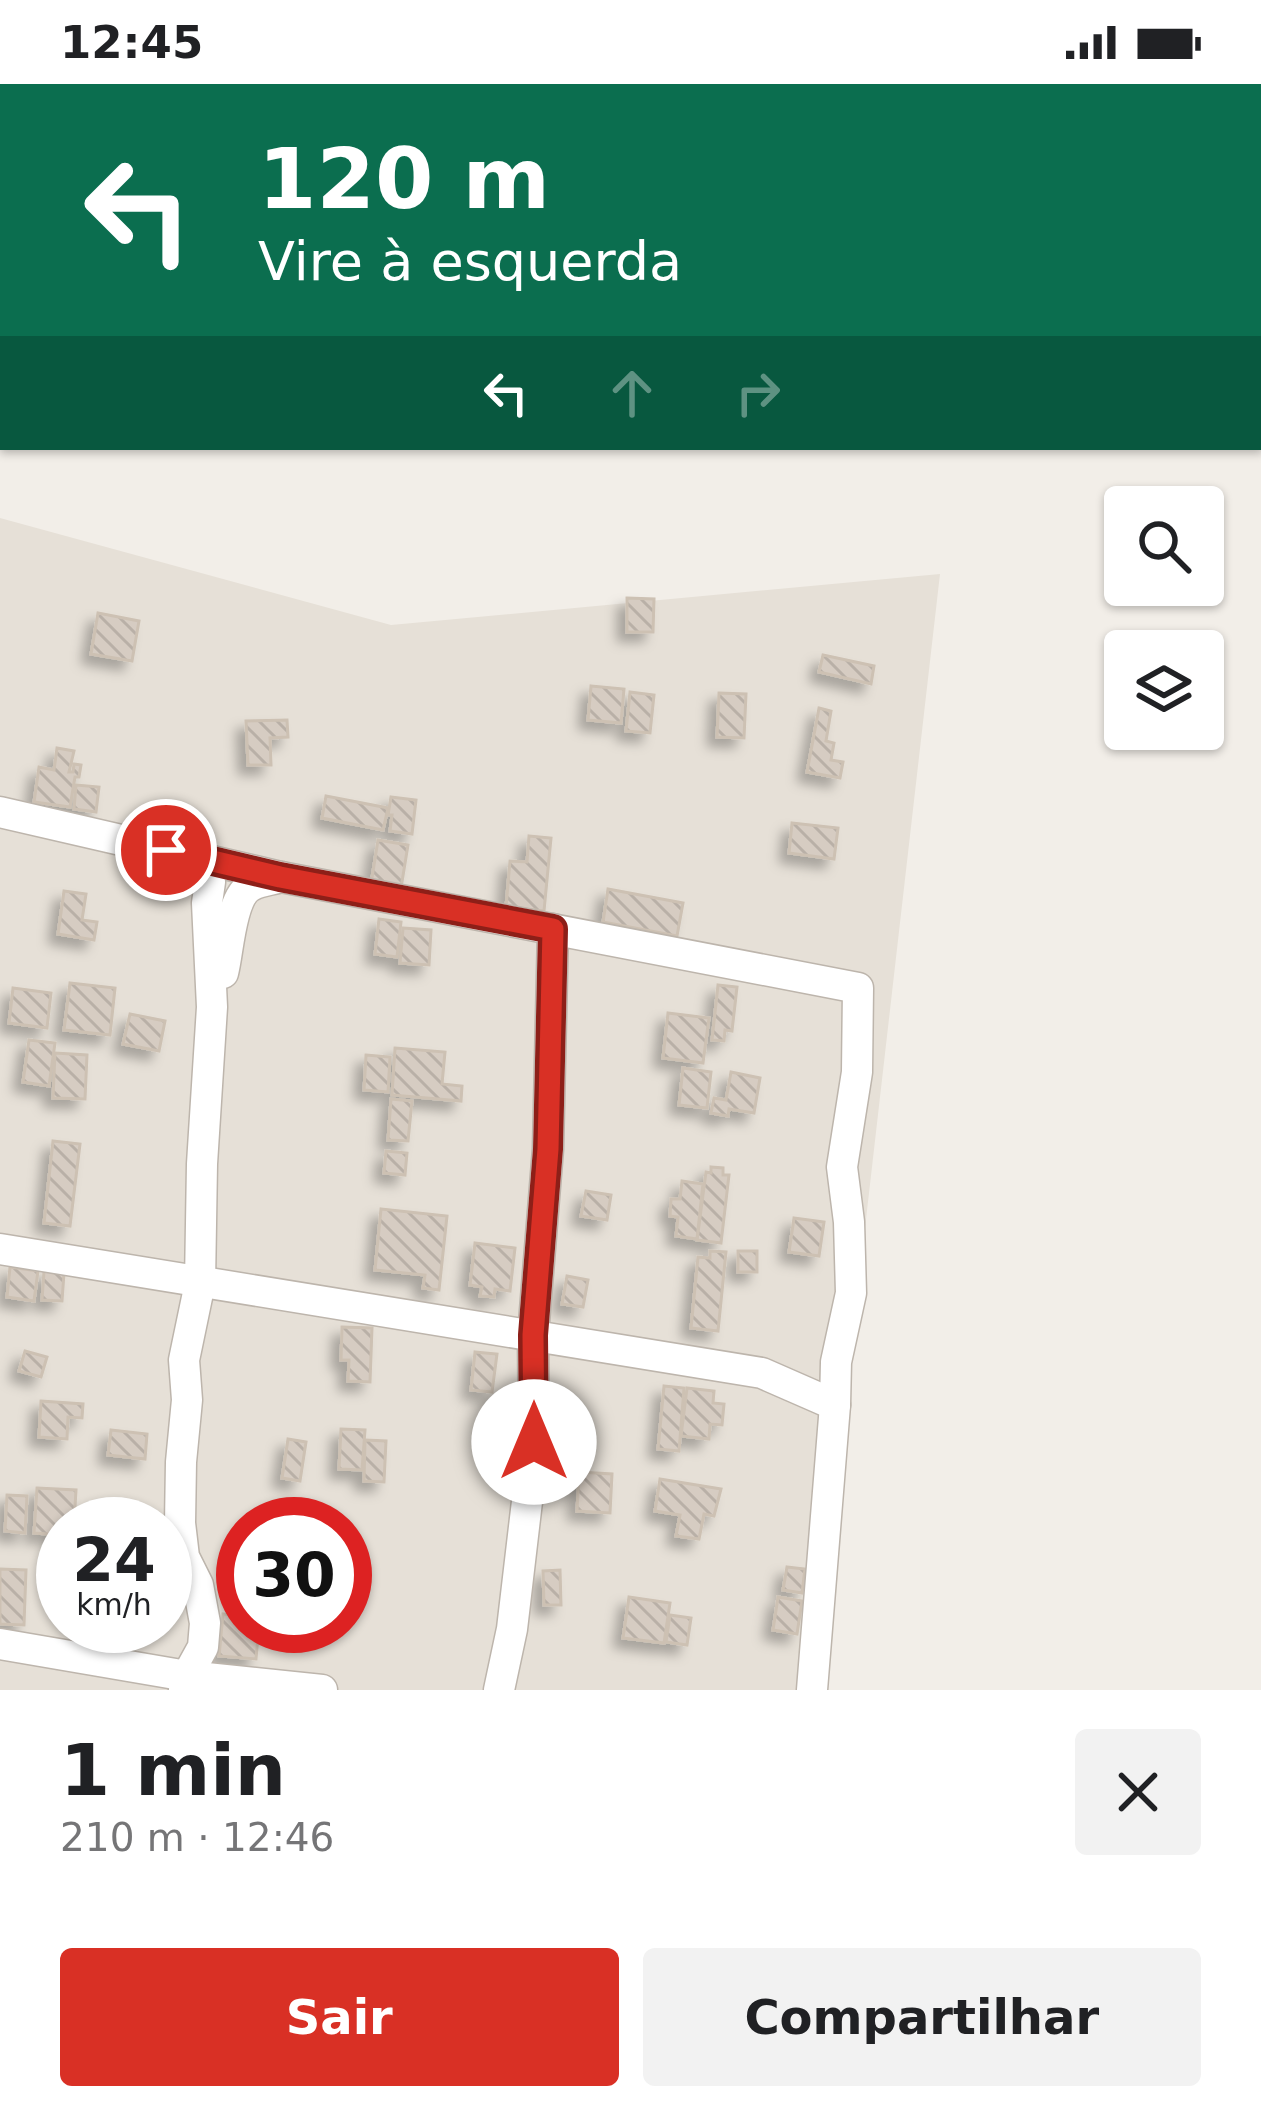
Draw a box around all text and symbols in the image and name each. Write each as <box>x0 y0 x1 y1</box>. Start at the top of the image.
text: 12:45 <box>60 16 203 69</box>
text: 120 m <box>258 130 550 228</box>
icon: left <box>60 132 216 288</box>
text: Vire à esquerda <box>258 230 682 293</box>
icon: left <box>473 360 539 426</box>
icon: ahead <box>599 360 665 426</box>
icon: right <box>725 360 791 426</box>
map controls <box>1104 486 1224 750</box>
button: search <box>1104 486 1224 606</box>
button: layers <box>1104 630 1224 750</box>
pin <box>115 799 217 901</box>
icon: arrive <box>133 817 199 883</box>
position arrow <box>471 1379 597 1505</box>
speed limit sign: 30 <box>216 1497 372 1653</box>
text: 24 <box>72 1525 156 1595</box>
text: km/h <box>76 1587 152 1622</box>
text: 1 min <box>60 1728 286 1812</box>
button: close <box>1075 1729 1201 1855</box>
text: 210 m · 12:46 <box>60 1815 334 1860</box>
button: Sair <box>60 1948 619 2086</box>
button: Compartilhar <box>643 1948 1201 2086</box>

